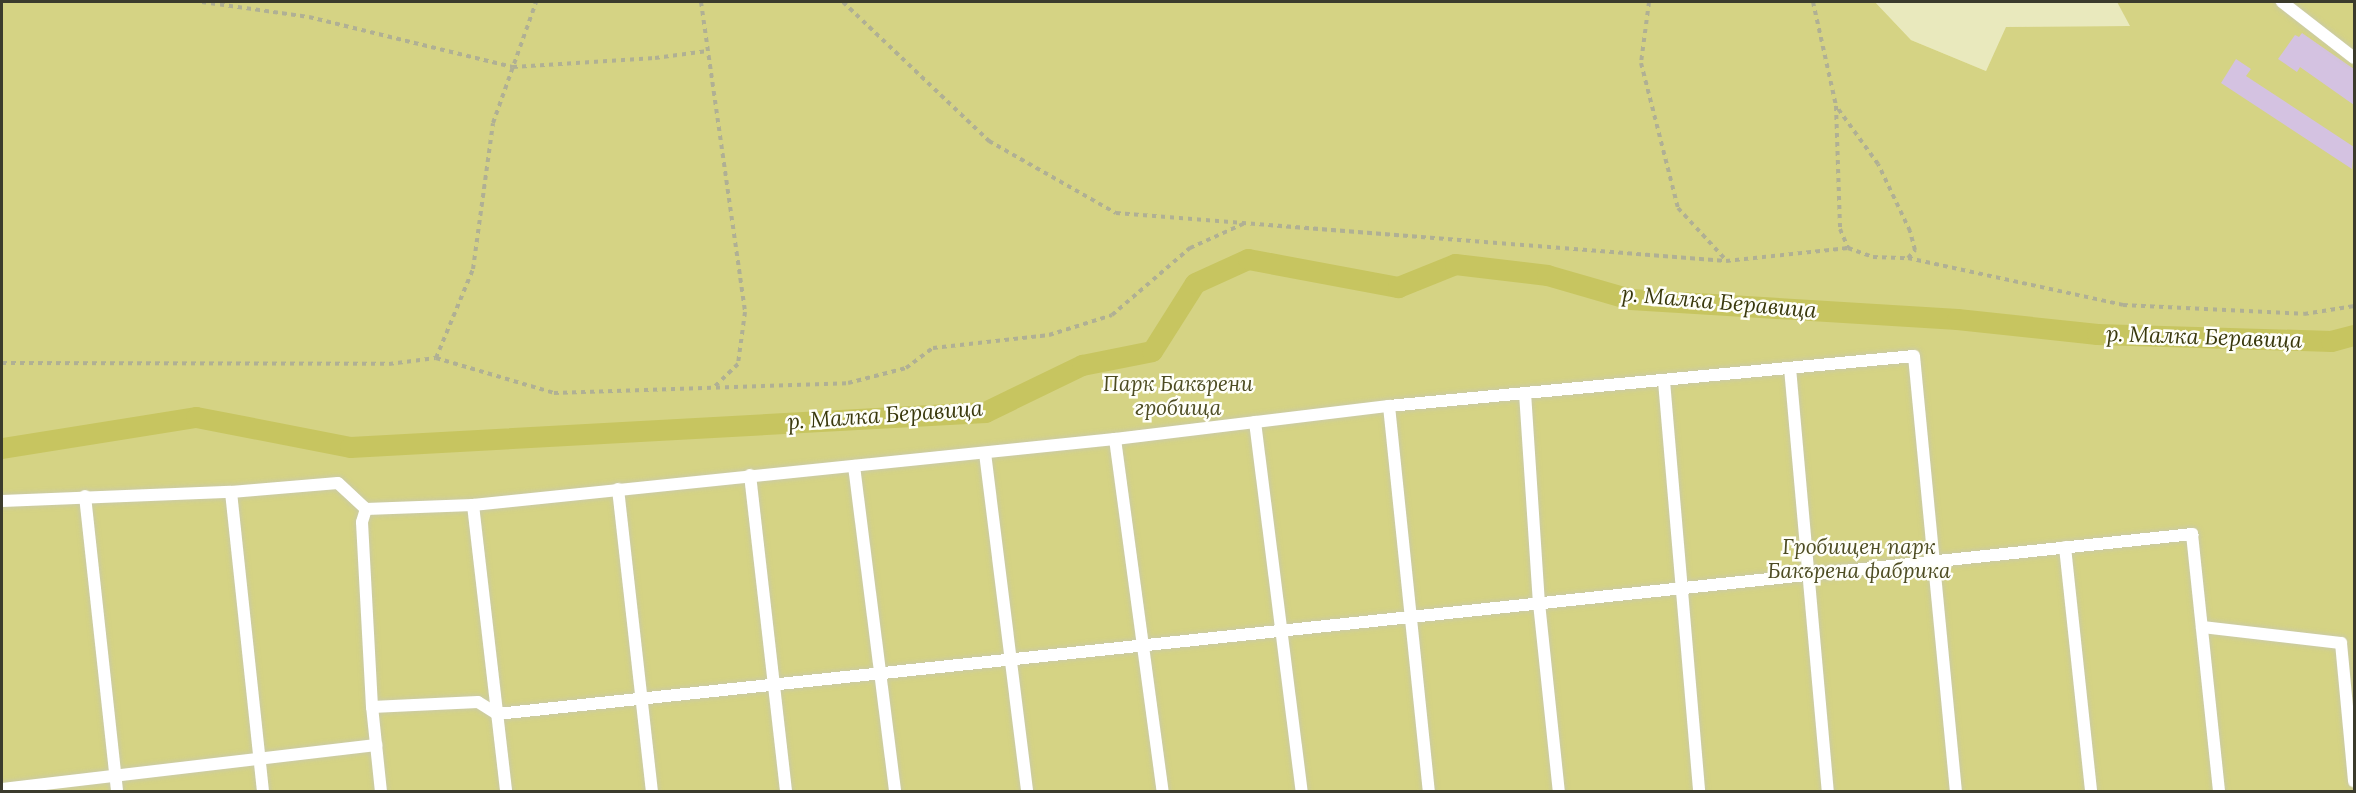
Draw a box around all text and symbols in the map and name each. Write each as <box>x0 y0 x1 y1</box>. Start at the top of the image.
water label: р. Малка Беравица <box>1620 280 1818 324</box>
water label: р. Малка Беравица <box>2106 320 2302 354</box>
park label: Парк Бакърени гробища <box>1103 371 1253 421</box>
water label: р. Малка Беравица <box>786 395 984 435</box>
park label: Гробищен парк Бакърена фабрика <box>1767 534 1951 584</box>

